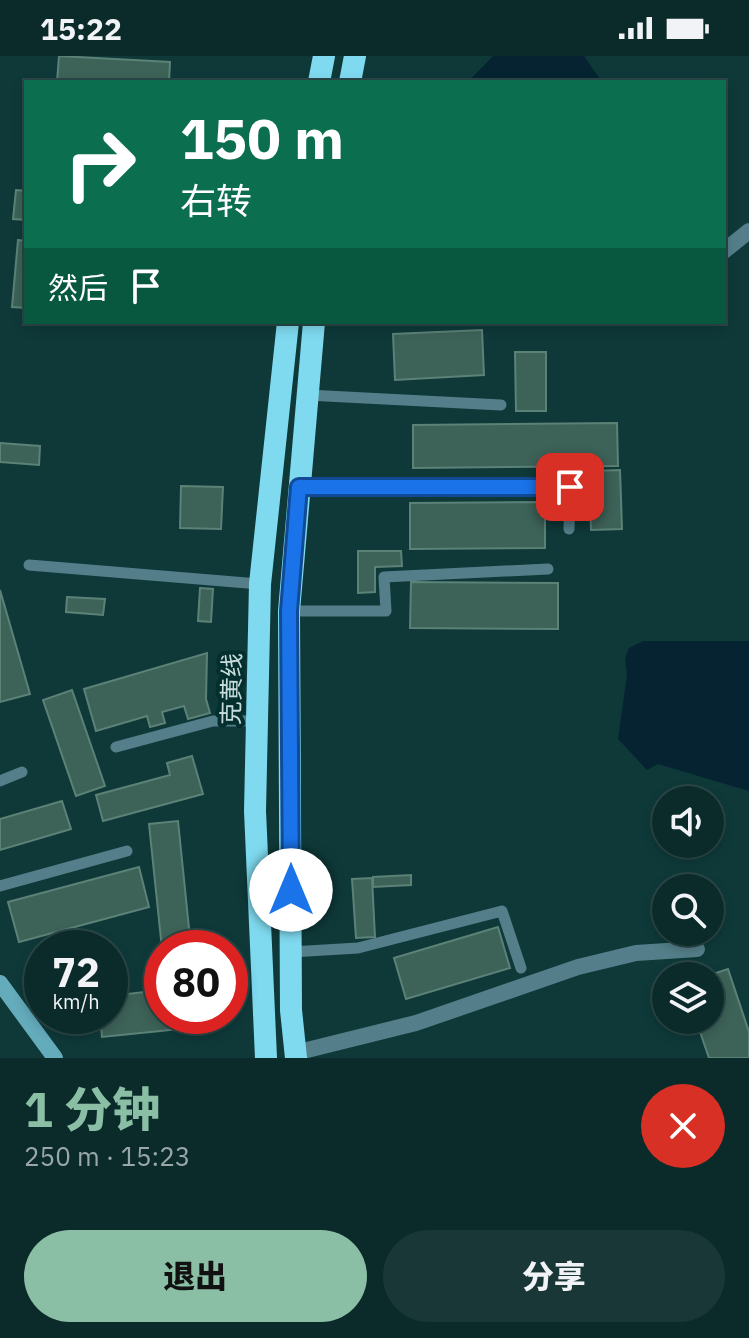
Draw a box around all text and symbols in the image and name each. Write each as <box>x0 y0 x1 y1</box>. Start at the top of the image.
text: 15:22 <box>40 9 122 48</box>
text: 150 m <box>180 102 344 174</box>
icon: right <box>48 112 152 216</box>
text: 右转 <box>180 177 252 224</box>
icon: arrive <box>124 264 168 308</box>
text: 然后 <box>48 268 108 307</box>
pin <box>536 453 604 521</box>
icon: arrive <box>548 465 592 509</box>
street label: 克黄线 <box>214 653 248 725</box>
map controls <box>652 786 724 1034</box>
button: sound <box>652 786 724 858</box>
position arrow <box>249 848 333 932</box>
button: search <box>652 874 724 946</box>
speed limit sign: 80 <box>144 930 248 1034</box>
text: 72 <box>52 946 100 998</box>
button: layers <box>652 962 724 1034</box>
text: km/h <box>52 988 100 1015</box>
text: 1 分钟 <box>24 1078 160 1140</box>
button: close <box>641 1084 725 1168</box>
text: 250 m · 15:23 <box>24 1139 190 1173</box>
button: 退出 <box>24 1230 367 1322</box>
button: 分享 <box>383 1230 725 1322</box>

